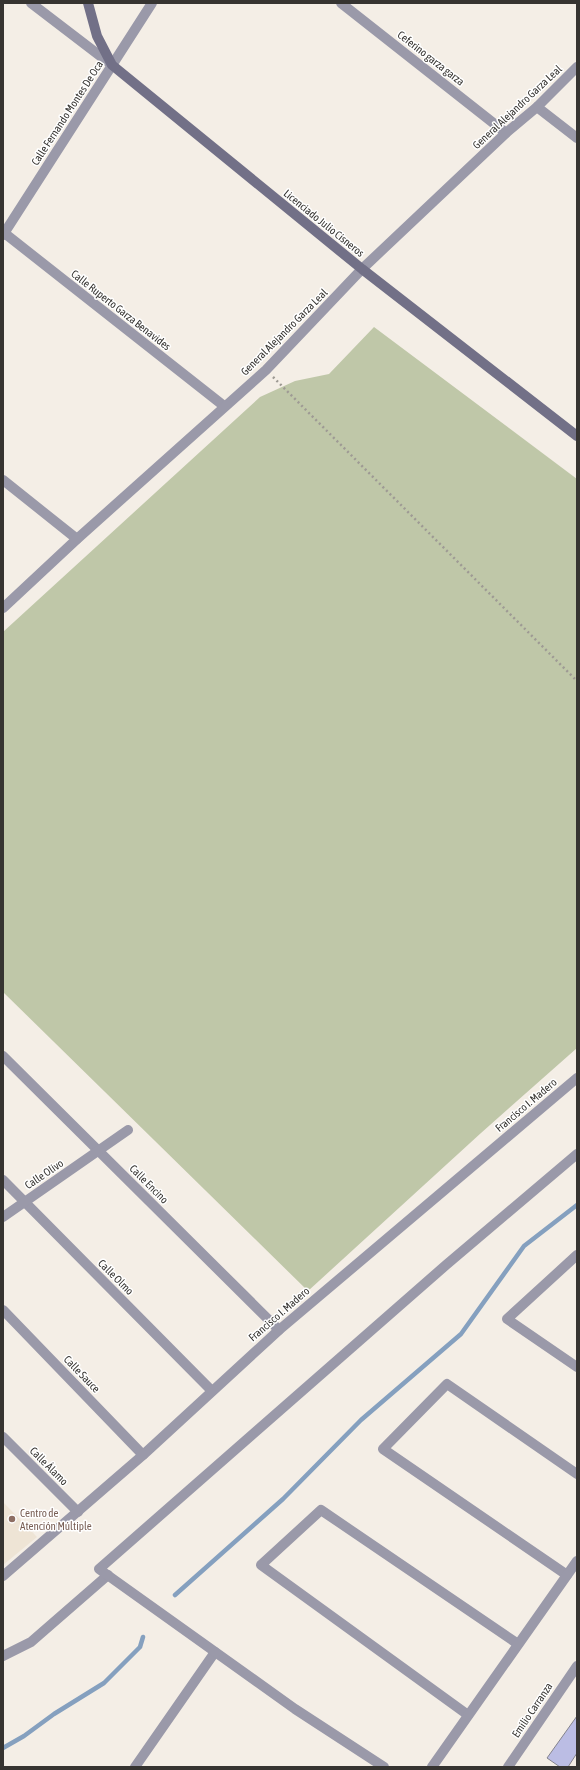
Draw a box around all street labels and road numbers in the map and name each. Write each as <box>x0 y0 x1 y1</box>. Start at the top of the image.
street label: Ceferino garza garza <box>395 28 467 88</box>
street label: Calle Fernando Montes De Oca <box>29 59 105 167</box>
street label: General Alejandro Garza Leal <box>470 63 564 151</box>
street label: Licenciado Julio Cisneros <box>281 187 367 259</box>
street label: Calle Ruperto Garza Benavides <box>69 267 173 353</box>
street label: General Alejandro Garza Leal <box>238 286 330 378</box>
street label: Francisco I. Madero <box>493 1076 559 1134</box>
street label: Calle Olivo <box>23 1157 65 1191</box>
street label: Calle Encino <box>127 1162 171 1206</box>
street label: Calle Olmo <box>96 1257 136 1297</box>
street label: Francisco I. Madero <box>246 1284 312 1344</box>
street label: Calle Sauce <box>62 1353 102 1395</box>
street label: Calle Álamo <box>28 1445 70 1487</box>
street label: Emilio Carranza <box>509 1680 555 1740</box>

